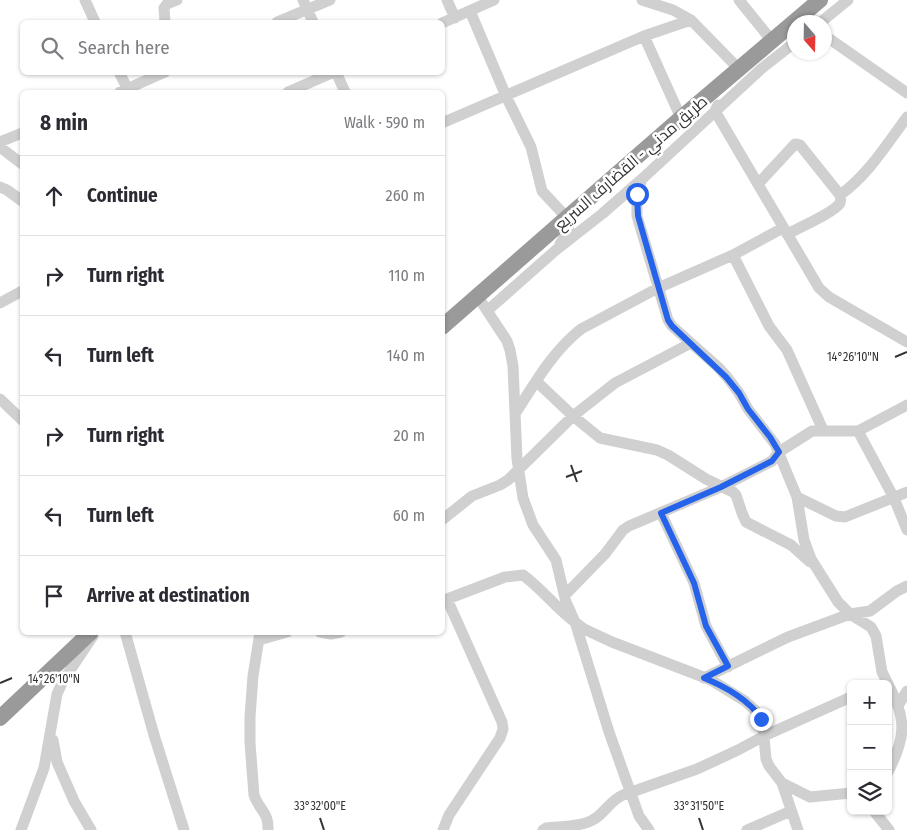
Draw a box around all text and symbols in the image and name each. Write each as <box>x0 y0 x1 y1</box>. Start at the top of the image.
north arrow <box>787 15 832 60</box>
search box <box>20 20 445 75</box>
icon: search <box>38 34 66 62</box>
text: Search here <box>78 36 170 59</box>
street label: طريق مدني - القضارف السريع <box>551 92 714 237</box>
text: 8 min <box>40 110 88 136</box>
text: Walk · 590 m <box>344 113 425 132</box>
icon: ahead <box>40 182 68 210</box>
route start <box>626 183 649 206</box>
text: Continue <box>87 184 158 207</box>
text: 260 m <box>386 186 425 205</box>
icon: right <box>40 262 68 290</box>
text: Turn right <box>87 264 164 287</box>
text: 110 m <box>388 266 425 285</box>
icon: left <box>40 342 68 370</box>
text: Turn left <box>87 344 154 367</box>
text: 140 m <box>387 346 425 365</box>
text: 14°26'10"N <box>827 350 879 364</box>
icon: right <box>40 422 68 450</box>
text: Turn right <box>87 424 164 447</box>
text: 20 m <box>394 426 425 445</box>
icon: left <box>40 502 68 530</box>
text: Turn left <box>87 504 154 527</box>
text: 60 m <box>393 506 425 525</box>
icon: arrive <box>40 582 68 610</box>
text: Arrive at destination <box>87 584 250 607</box>
text: 14°26'10"N <box>28 672 80 686</box>
map controls <box>847 680 892 815</box>
button: + <box>847 680 892 725</box>
route end <box>750 708 773 731</box>
button: − <box>847 725 892 770</box>
button: layers <box>847 770 892 815</box>
text: 33°32'00"E <box>294 799 346 813</box>
text: 33°31'50"E <box>674 799 725 813</box>

